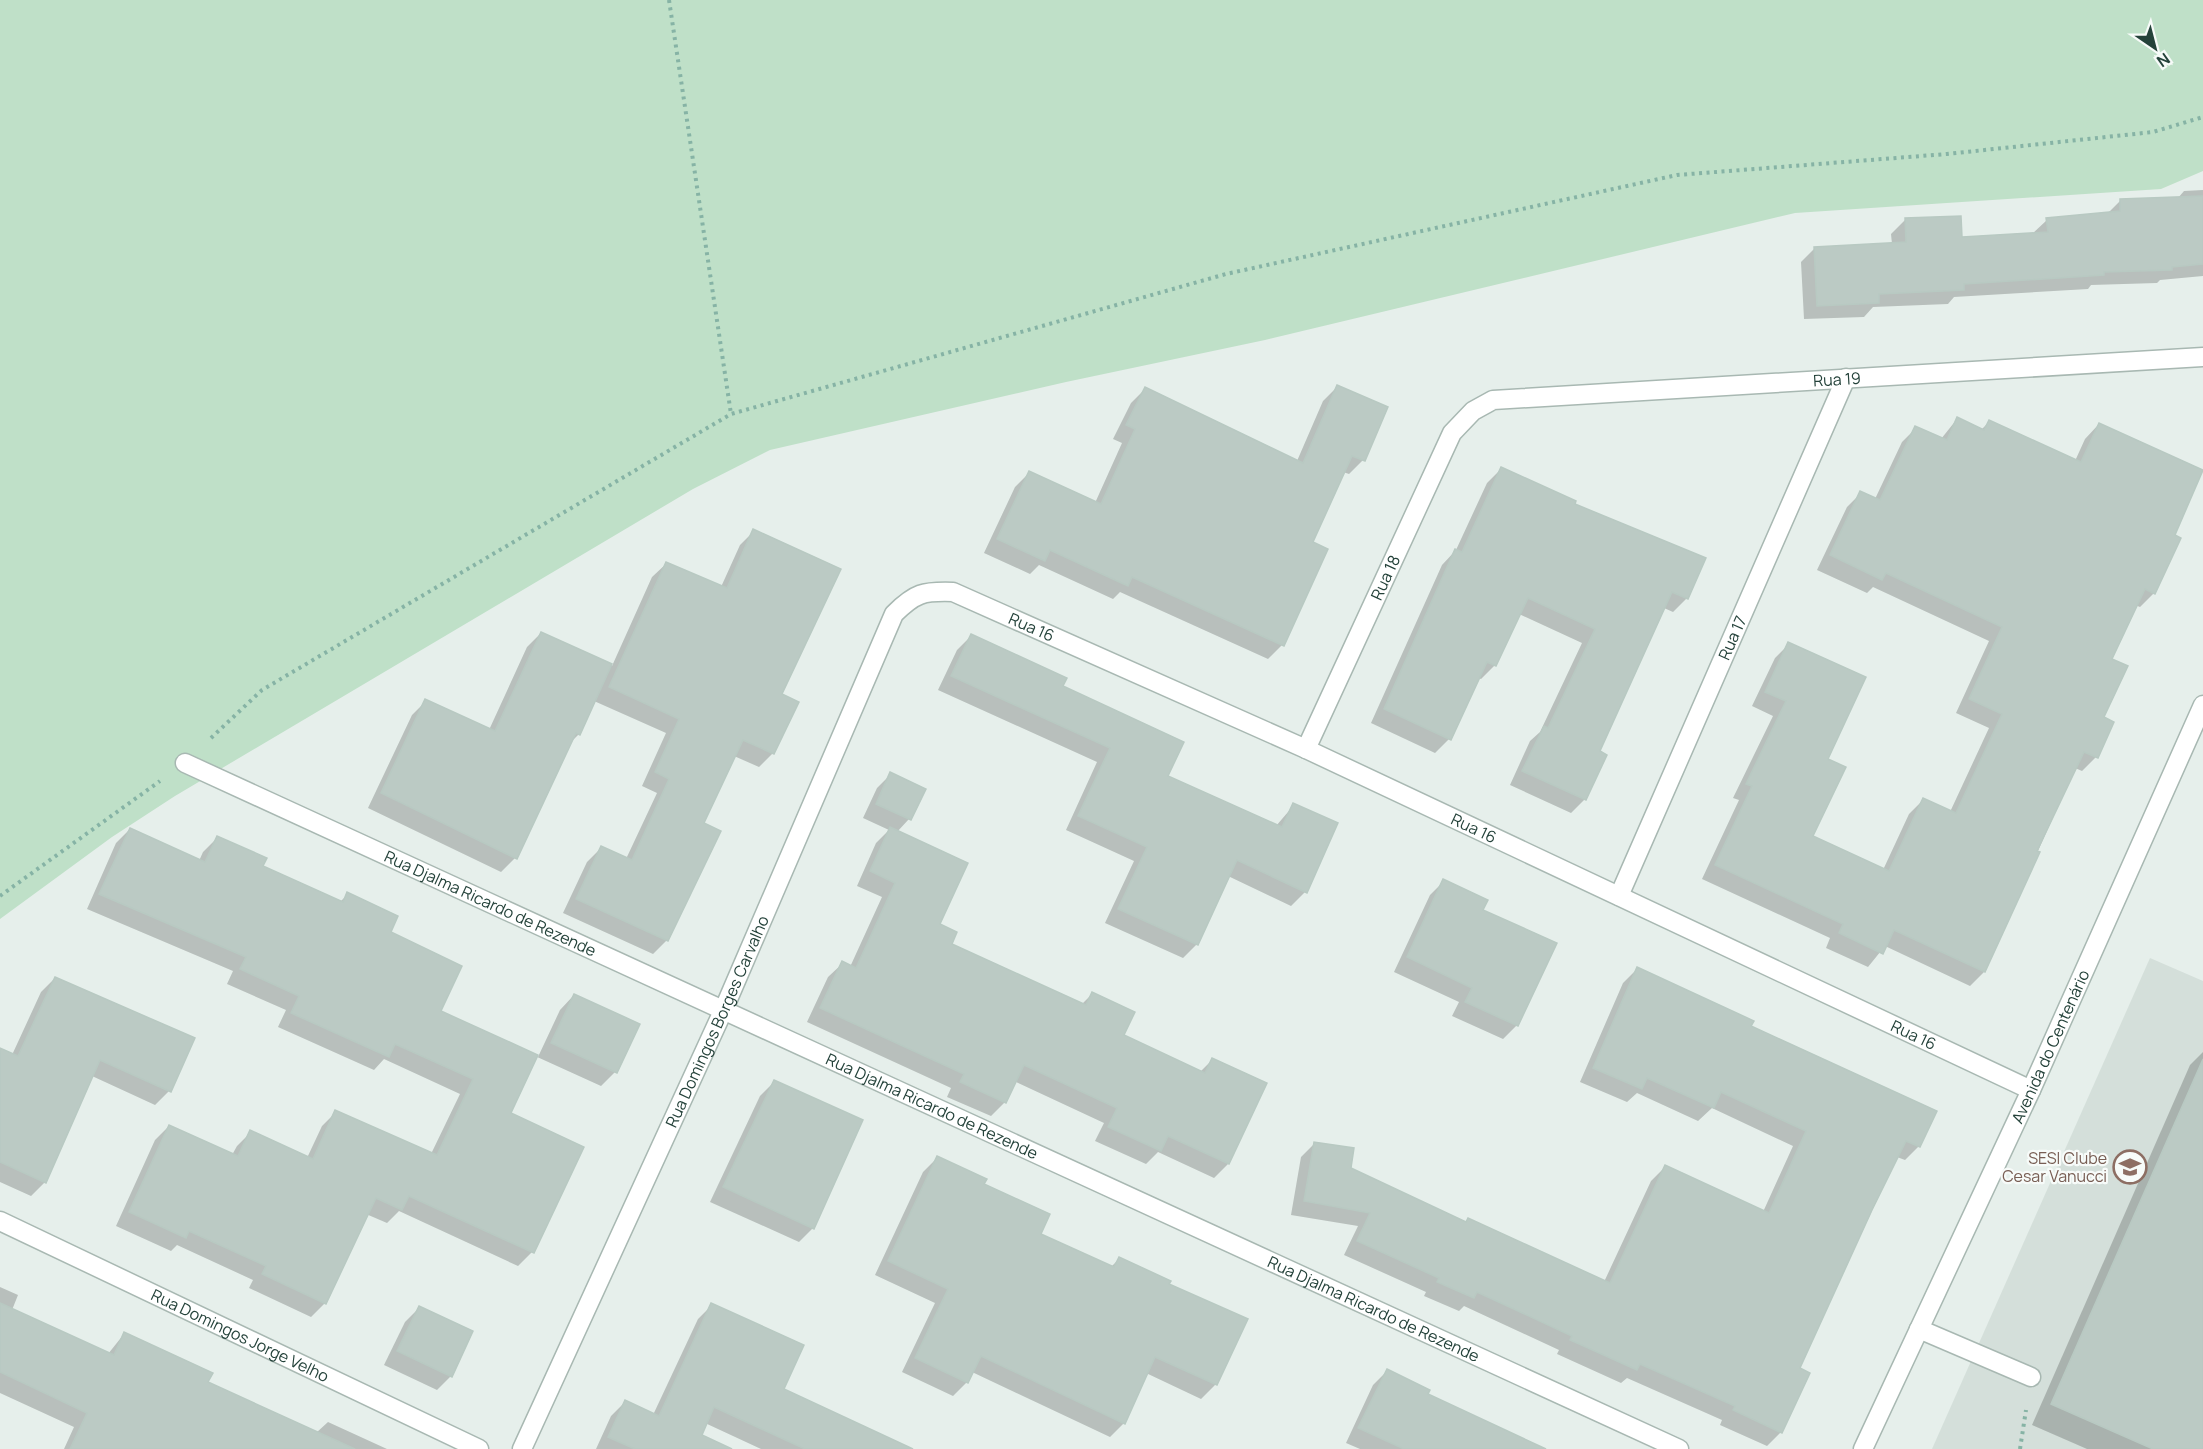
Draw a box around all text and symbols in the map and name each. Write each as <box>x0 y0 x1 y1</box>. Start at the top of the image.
north arrow <box>2125 18 2185 78</box>
text: N <box>2153 48 2175 73</box>
street label: Rua 19 <box>1812 367 1862 392</box>
street label: Rua 18 <box>1365 551 1405 603</box>
street label: Rua 16 <box>1005 607 1058 647</box>
street label: Rua 17 <box>1713 612 1751 663</box>
street label: Rua 16 <box>1448 808 1500 848</box>
street label: Rua Djalma Ricardo de Rezende <box>381 845 600 961</box>
street label: Rua Domingos Borges Carvalho <box>660 912 774 1131</box>
street label: Avenida do Centenário <box>2006 966 2094 1127</box>
street label: Rua 16 <box>1887 1015 1940 1055</box>
street label: Rua Djalma Ricardo de Rezende <box>823 1048 1042 1164</box>
place label: SESI Clube Cesar Vanucci <box>2002 1147 2107 1187</box>
school or university icon: SESI Clube Cesar Vanucci <box>2112 1149 2148 1185</box>
street label: Rua Djalma Ricardo de Rezende <box>1264 1251 1483 1367</box>
street label: Rua Domingos Jorge Velho <box>148 1284 333 1387</box>

